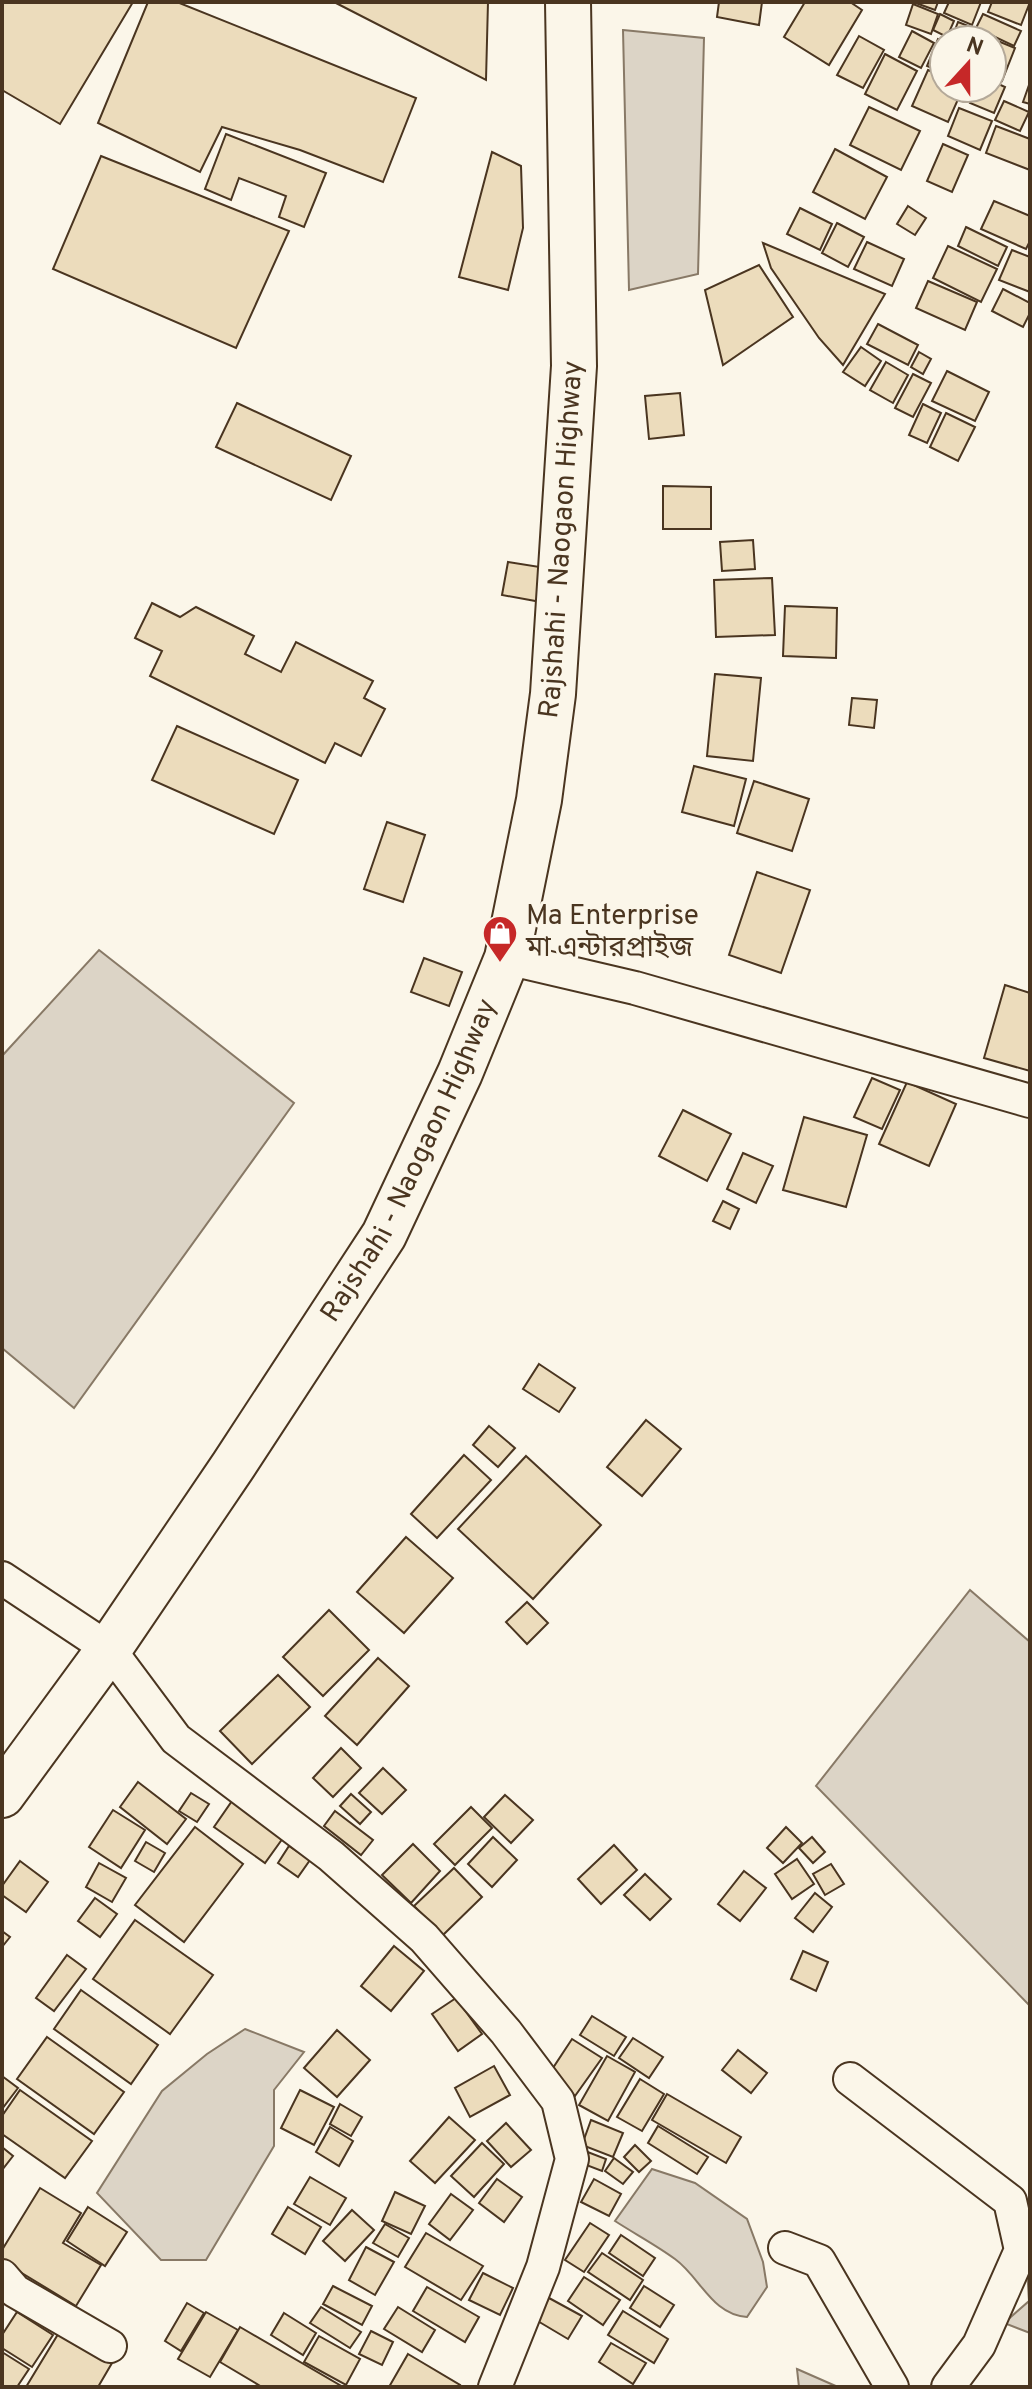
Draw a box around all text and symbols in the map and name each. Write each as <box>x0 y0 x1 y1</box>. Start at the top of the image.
north arrow <box>928 24 1008 104</box>
text: N <box>962 32 986 63</box>
street label: Rajshahi - Naogaon Highway <box>532 360 592 721</box>
place label: Ma Enterprise মা এন্টারপ্রাইজ <box>525 899 699 967</box>
shop icon: Ma Enterprise মা এন্টারপ্রাইজ <box>481 914 519 964</box>
street label: Rajshahi - Naogaon Highway <box>314 994 506 1330</box>

